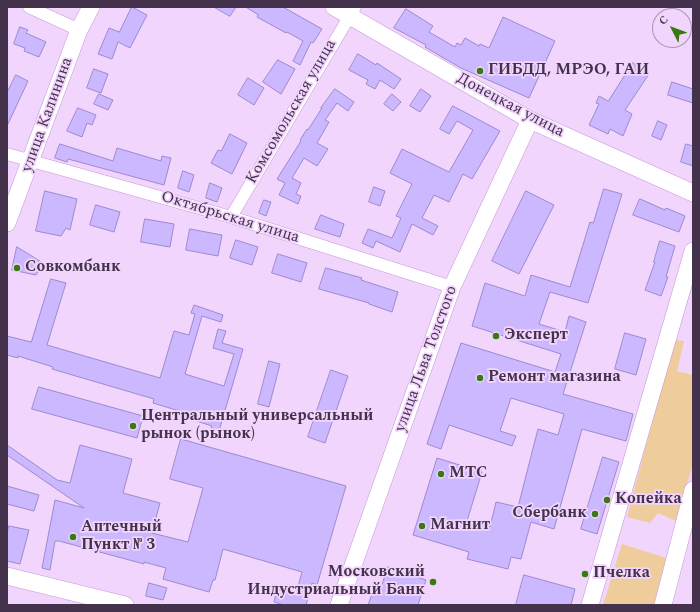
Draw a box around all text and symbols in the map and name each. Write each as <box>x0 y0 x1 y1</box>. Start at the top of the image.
north arrow <box>652 8 692 48</box>
text: С <box>655 12 672 29</box>
street label: Комсомольская улица <box>243 36 341 188</box>
street label: улица Калинина <box>18 55 78 175</box>
place label: ГИБДД, МРЭО, ГАИ <box>488 61 649 81</box>
marker: ГИБДД, МРЭО, ГАИ <box>475 66 485 76</box>
street label: Донецкая улица <box>453 70 567 142</box>
street label: Октябрьская улица <box>158 188 302 248</box>
place label: Совкомбанк <box>25 258 121 278</box>
marker: Совкомбанк <box>12 263 22 273</box>
street label: улица Льва Толстого <box>392 283 462 435</box>
place label: Эксперт <box>504 326 568 346</box>
marker: Эксперт <box>491 331 501 341</box>
place label: Ремонт магазина <box>488 368 621 388</box>
marker: Ремонт магазина <box>475 373 485 383</box>
place label: Центральный универсальный рынок (рынок) <box>141 407 373 445</box>
marker: Центральный универсальный рынок (рынок) <box>128 421 138 431</box>
place label: МТС <box>449 464 487 484</box>
marker: МТС <box>436 469 446 479</box>
place label: Копейка <box>615 490 682 510</box>
marker: Копейка <box>602 495 612 505</box>
place label: Сбербанк <box>512 504 587 524</box>
marker: Сбербанк <box>590 509 600 519</box>
place label: Магнит <box>430 516 490 536</box>
place label: Аптечный Пункт № 3 <box>81 518 162 556</box>
marker: Магнит <box>417 521 427 531</box>
marker: Аптечный Пункт № 3 <box>68 532 78 542</box>
place label: Московский Индустриальный Банк <box>247 563 425 601</box>
place label: Пчелка <box>593 564 650 584</box>
marker: Пчелка <box>580 569 590 579</box>
marker: Московский Индустриальный Банк <box>428 577 438 587</box>

